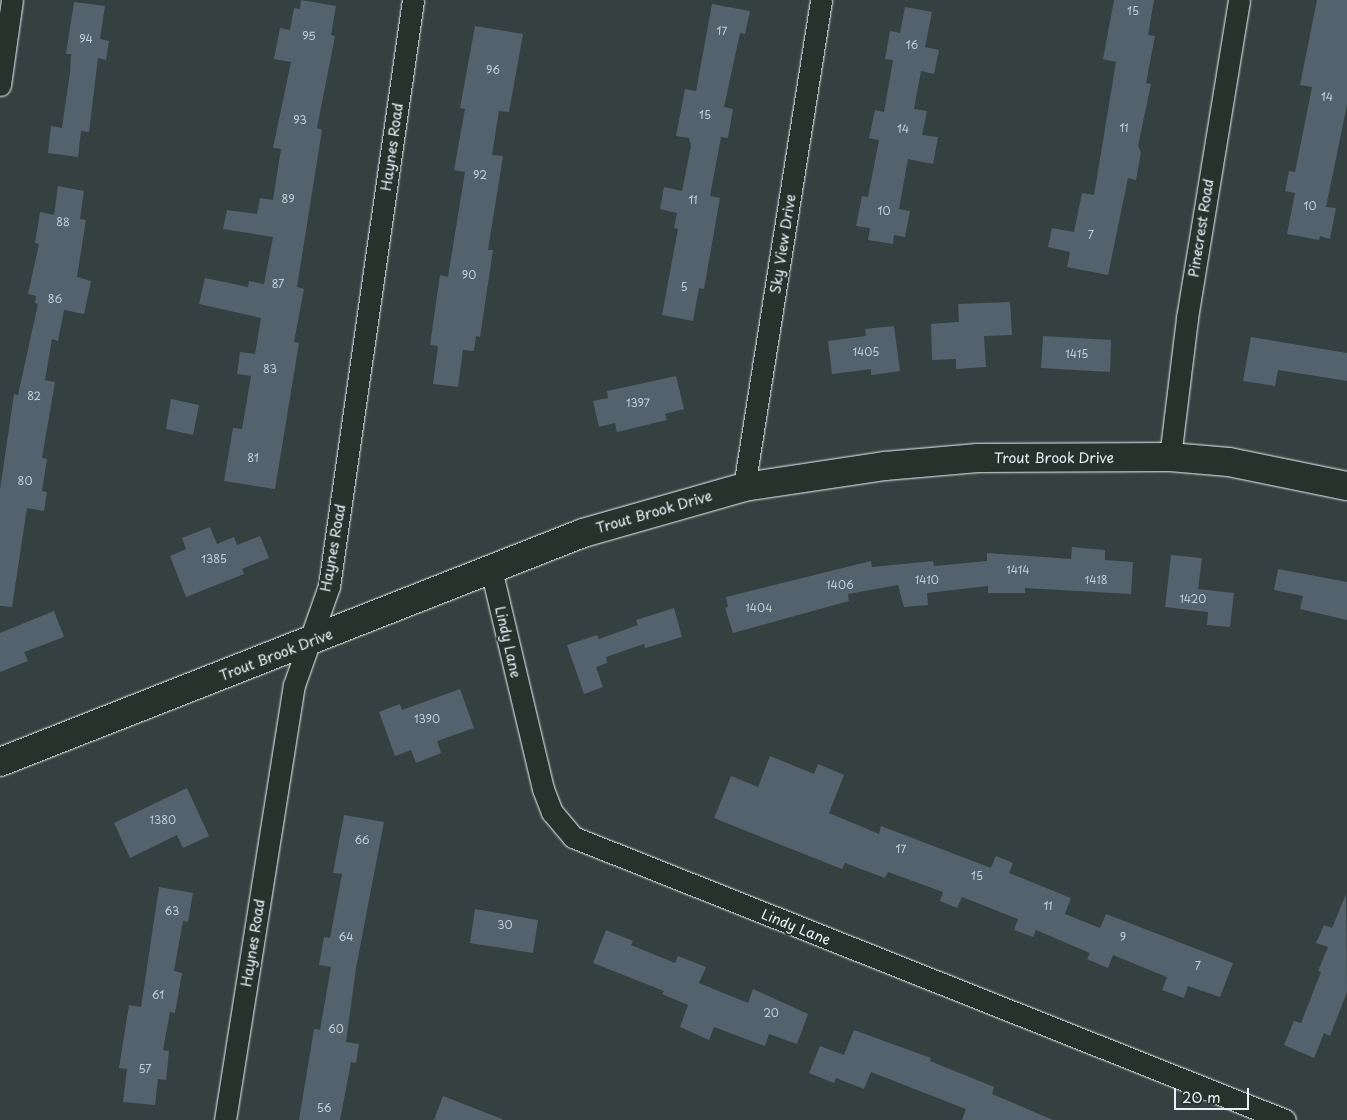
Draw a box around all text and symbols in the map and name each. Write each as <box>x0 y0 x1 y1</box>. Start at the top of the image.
house number: 15 <box>1127 4 1139 18</box>
house number: 17 <box>717 24 727 38</box>
house number: 95 <box>302 29 316 43</box>
house number: 94 <box>79 32 93 46</box>
house number: 16 <box>906 38 918 52</box>
house number: 96 <box>486 63 500 77</box>
house number: 14 <box>1321 90 1333 104</box>
street label: Haynes Road <box>377 102 407 192</box>
house number: 15 <box>699 108 711 122</box>
house number: 93 <box>293 113 307 127</box>
house number: 11 <box>1119 121 1129 135</box>
house number: 14 <box>897 122 909 136</box>
house number: 92 <box>473 168 487 182</box>
street label: Pinecrest Road <box>1185 177 1217 279</box>
house number: 89 <box>281 192 295 206</box>
street label: Sky View Drive <box>767 192 799 296</box>
house number: 11 <box>688 193 698 207</box>
house number: 10 <box>1304 199 1316 213</box>
house number: 10 <box>878 204 890 218</box>
house number: 88 <box>56 215 70 229</box>
house number: 7 <box>1088 228 1094 242</box>
house number: 90 <box>462 268 476 282</box>
house number: 87 <box>272 277 284 291</box>
house number: 5 <box>680 280 688 294</box>
house number: 86 <box>48 292 62 306</box>
house number: 1405 <box>853 345 879 359</box>
house number: 1415 <box>1066 347 1088 361</box>
house number: 83 <box>263 362 277 376</box>
house number: 82 <box>27 389 41 403</box>
house number: 1397 <box>626 396 650 410</box>
street label: Trout Brook Drive <box>993 450 1115 466</box>
house number: 81 <box>247 451 259 465</box>
house number: 80 <box>18 474 32 488</box>
street label: Trout Brook Drive <box>593 487 715 537</box>
street label: Haynes Road <box>317 503 349 593</box>
house number: 1385 <box>201 552 227 566</box>
house number: 1414 <box>1007 563 1029 577</box>
house number: 1410 <box>915 573 939 587</box>
house number: 1418 <box>1084 573 1108 587</box>
house number: 1406 <box>826 578 854 592</box>
house number: 1420 <box>1180 592 1206 606</box>
house number: 1404 <box>746 601 772 615</box>
street label: Lindy Lane <box>492 605 524 679</box>
street label: Trout Brook Drive <box>216 625 336 685</box>
house number: 1390 <box>414 712 440 726</box>
house number: 1380 <box>150 813 176 827</box>
house number: 66 <box>354 833 370 847</box>
house number: 17 <box>896 842 906 856</box>
house number: 15 <box>971 869 983 883</box>
street label: Haynes Road <box>238 898 268 988</box>
house number: 11 <box>1043 899 1053 913</box>
house number: 63 <box>165 904 179 918</box>
street label: Lindy Lane <box>759 906 833 948</box>
house number: 30 <box>497 918 513 932</box>
house number: 64 <box>339 930 353 944</box>
house number: 9 <box>1120 930 1126 944</box>
house number: 7 <box>1195 959 1201 973</box>
house number: 61 <box>152 988 164 1002</box>
house number: 20 <box>763 1006 779 1020</box>
house number: 60 <box>328 1022 344 1036</box>
house number: 57 <box>138 1062 152 1076</box>
scale bar <box>1177 1078 1252 1110</box>
text: 20 m <box>1182 1085 1221 1108</box>
house number: 56 <box>317 1101 331 1115</box>

